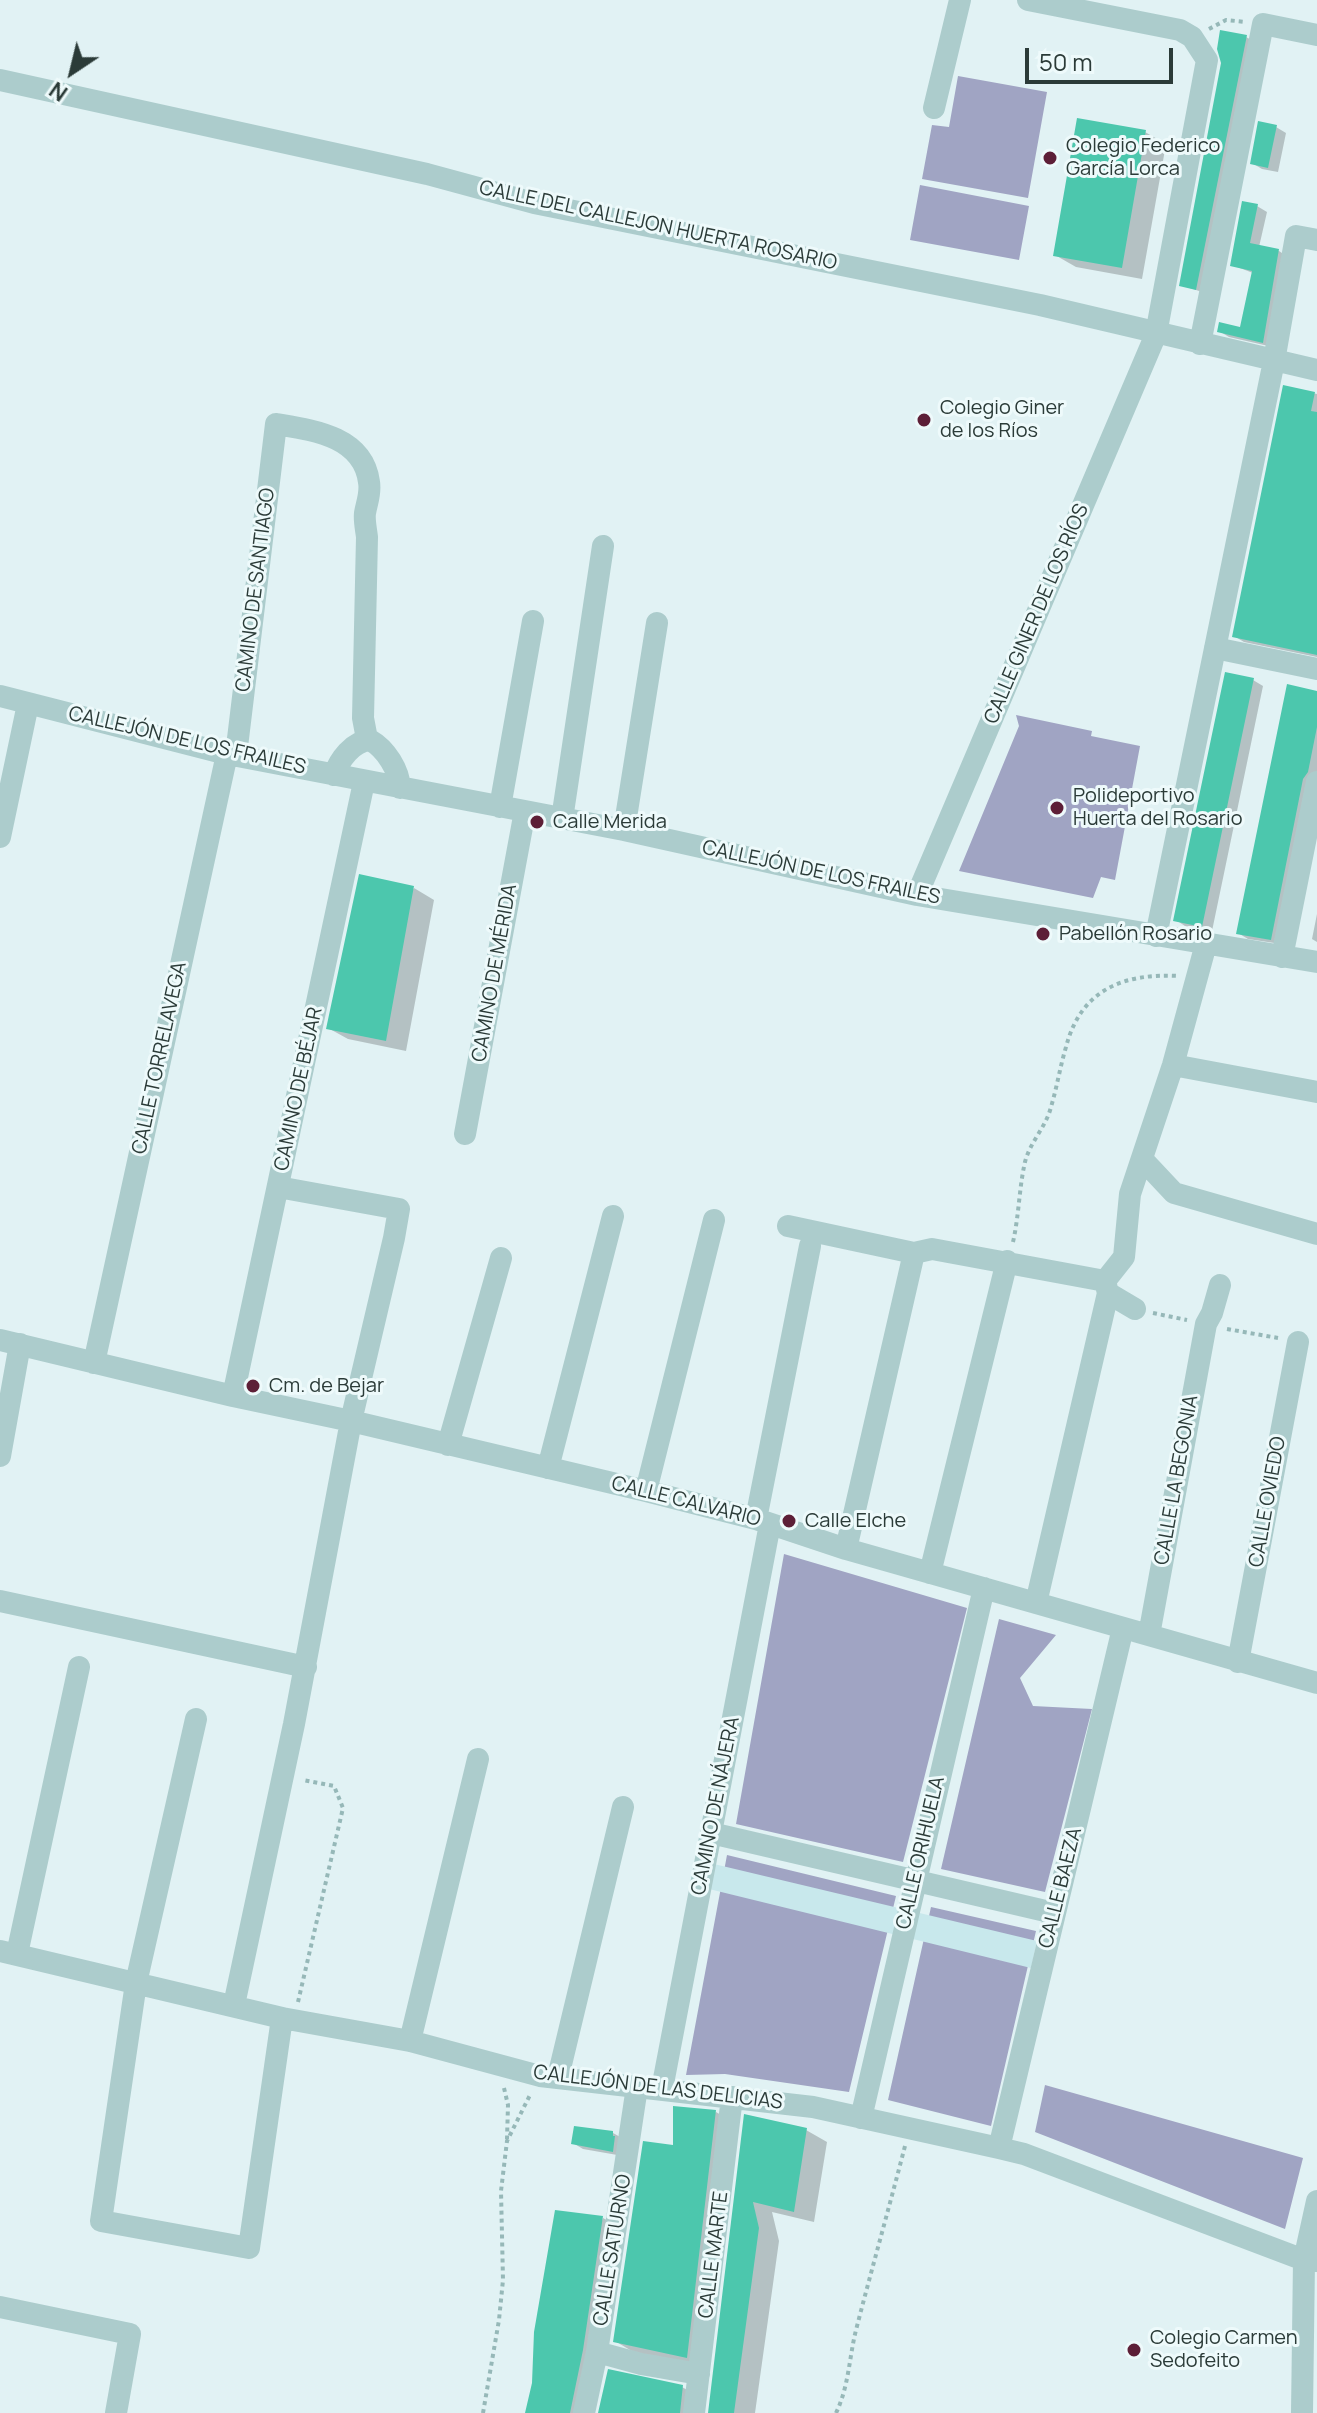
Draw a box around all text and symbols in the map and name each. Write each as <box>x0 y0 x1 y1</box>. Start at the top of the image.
north arrow <box>32 32 112 112</box>
scale bar <box>1029 32 1177 82</box>
text: 50 m <box>1039 45 1093 78</box>
text: N <box>43 75 73 108</box>
place label: Colegio Federico García Lorca <box>1066 134 1220 181</box>
marker: Colegio Federico García Lorca <box>1041 149 1059 167</box>
street label: CALLE DEL CALLEJON HUERTA ROSARIO <box>477 176 839 276</box>
place label: Colegio Giner de los Ríos <box>940 396 1064 443</box>
marker: Colegio Giner de los Ríos <box>915 411 933 429</box>
street label: CAMINO DE SANTIAGO <box>232 487 280 693</box>
street label: CALLE GINER DE LOS RÍOS <box>980 501 1094 727</box>
street label: CALLEJÓN DE LOS FRAILES <box>66 702 308 780</box>
place label: Polideportivo Huerta del Rosario <box>1073 784 1242 831</box>
marker: Polideportivo Huerta del Rosario <box>1048 799 1066 817</box>
place label: Calle Merida <box>553 810 667 834</box>
marker: Calle Merida <box>528 813 546 831</box>
street label: CALLEJÓN DE LOS FRAILES <box>700 836 942 910</box>
street label: CAMINO DE MÉRIDA <box>468 882 522 1064</box>
place label: Pabellón Rosario <box>1059 922 1212 946</box>
marker: Pabellón Rosario <box>1034 925 1052 943</box>
street label: CALLE TORRELAVEGA <box>128 960 192 1156</box>
street label: CAMINO DE BÉJAR <box>270 1005 328 1173</box>
place label: Cm. de Bejar <box>269 1374 384 1398</box>
marker: Cm. de Bejar <box>244 1377 262 1395</box>
street label: CALLE LA BEGONIA <box>1150 1393 1204 1567</box>
street label: CALLE OVIEDO <box>1245 1435 1291 1569</box>
street label: CALLE CALVARIO <box>609 1472 763 1532</box>
place label: Calle Elche <box>805 1509 906 1533</box>
marker: Calle Elche <box>780 1512 798 1530</box>
street label: CAMINO DE NÁJERA <box>687 1715 745 1897</box>
street label: CALLE ORIHUELA <box>892 1774 950 1932</box>
street label: CALLE BAEZA <box>1034 1825 1088 1951</box>
street label: CALLEJÓN DE LAS DELICIAS <box>532 2061 784 2115</box>
street label: CALLE SATURNO <box>589 2173 637 2327</box>
street label: CALLE MARTE <box>694 2190 734 2320</box>
place label: Colegio Carmen Sedofeito <box>1150 2326 1298 2373</box>
marker: Colegio Carmen Sedofeito <box>1125 2341 1143 2359</box>

